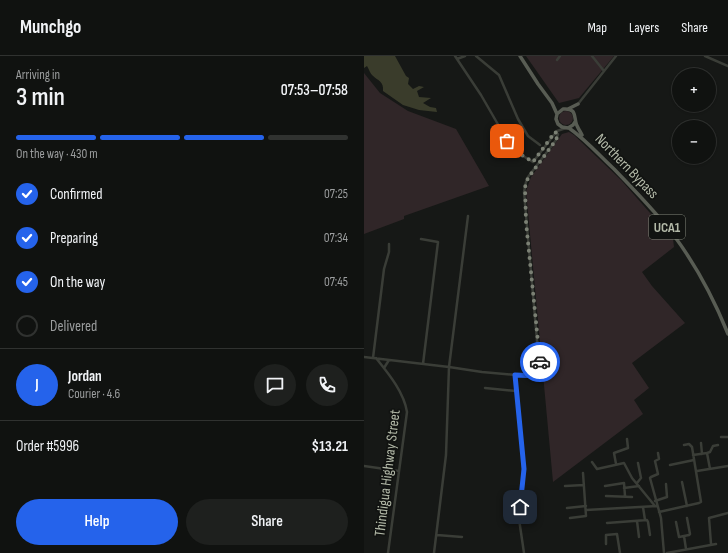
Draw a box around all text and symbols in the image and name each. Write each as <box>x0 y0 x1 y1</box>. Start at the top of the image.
text: Munchgo <box>20 16 81 39</box>
text: Map <box>587 19 607 36</box>
text: Layers <box>629 19 659 36</box>
text: Share <box>681 19 708 36</box>
text: Arriving in <box>16 67 60 83</box>
map controls <box>672 68 716 164</box>
button: + <box>672 68 716 112</box>
text: 07:53–07:58 <box>281 81 348 100</box>
text: 3 min <box>16 82 65 113</box>
button: − <box>672 120 716 164</box>
pin <box>490 124 524 158</box>
icon: bag <box>496 130 518 152</box>
street label: Northern Bypass <box>591 130 662 203</box>
text: On the way · 430 m <box>16 146 98 162</box>
icon: check <box>16 183 38 205</box>
text: Confirmed <box>50 185 103 204</box>
text: 07:25 <box>324 186 348 202</box>
road number: UCA1 <box>649 215 685 239</box>
icon: check <box>16 227 38 249</box>
text: Preparing <box>50 229 98 248</box>
text: 07:34 <box>324 230 348 246</box>
icon: check <box>16 271 38 293</box>
text: On the way <box>50 273 105 292</box>
text: 07:45 <box>324 274 348 290</box>
text: Delivered <box>50 317 97 336</box>
courier <box>520 342 560 382</box>
icon: car <box>529 351 551 373</box>
button: chat <box>254 364 296 406</box>
button: phone <box>306 364 348 406</box>
text: Jordan <box>68 367 102 386</box>
text: J <box>35 375 39 394</box>
text: Courier · 4.6 <box>68 386 120 402</box>
street label: Thindigua Highway Street <box>370 408 405 538</box>
text: Order #5996 <box>16 437 79 456</box>
text: $13.21 <box>312 437 348 456</box>
pin <box>503 490 537 524</box>
icon: home <box>509 496 531 518</box>
button: Help <box>16 499 178 545</box>
button: Share <box>186 499 348 545</box>

